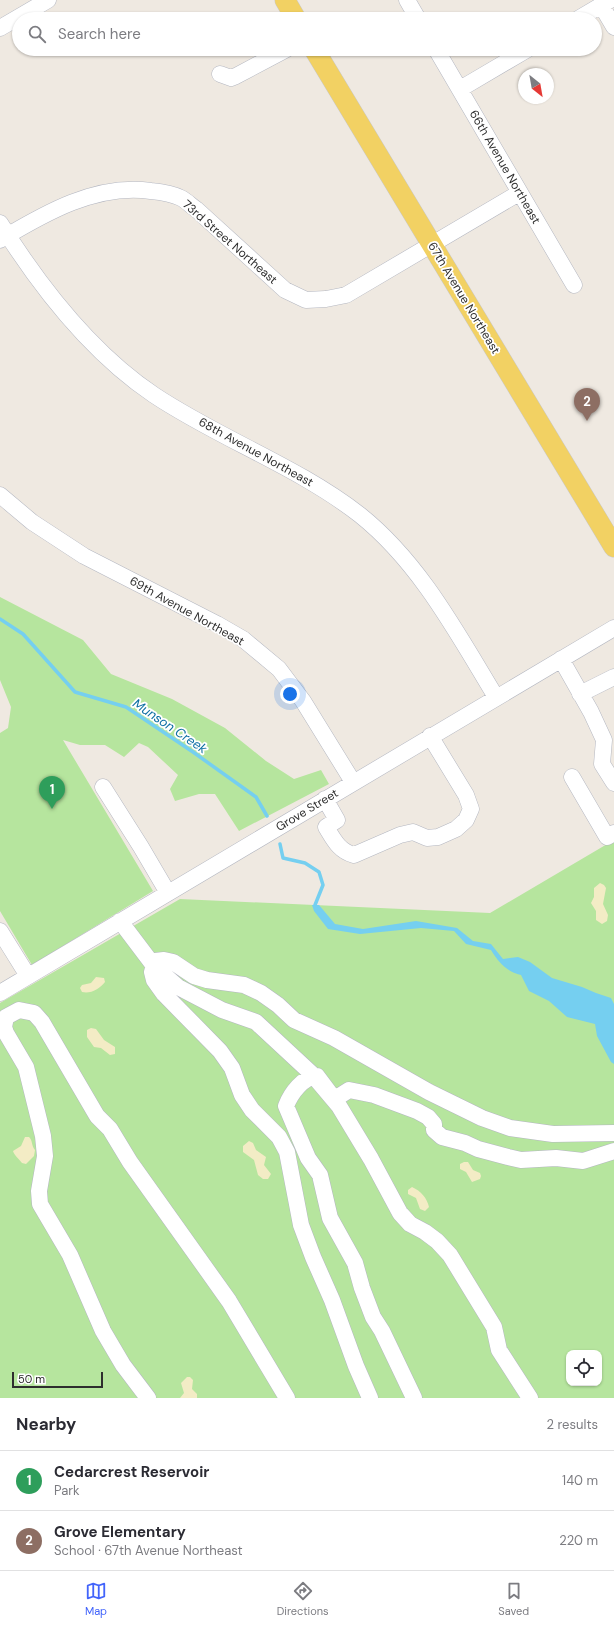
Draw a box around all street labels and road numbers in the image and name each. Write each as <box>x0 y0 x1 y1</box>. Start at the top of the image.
street label: 66th Avenue Northeast <box>466 107 544 227</box>
street label: 73rd Street Northeast <box>179 196 281 288</box>
street label: 67th Avenue Northeast <box>424 239 504 357</box>
street label: 68th Avenue Northeast <box>196 414 316 490</box>
street label: 69th Avenue Northeast <box>127 573 247 649</box>
street label: Grove Street <box>273 785 341 835</box>

